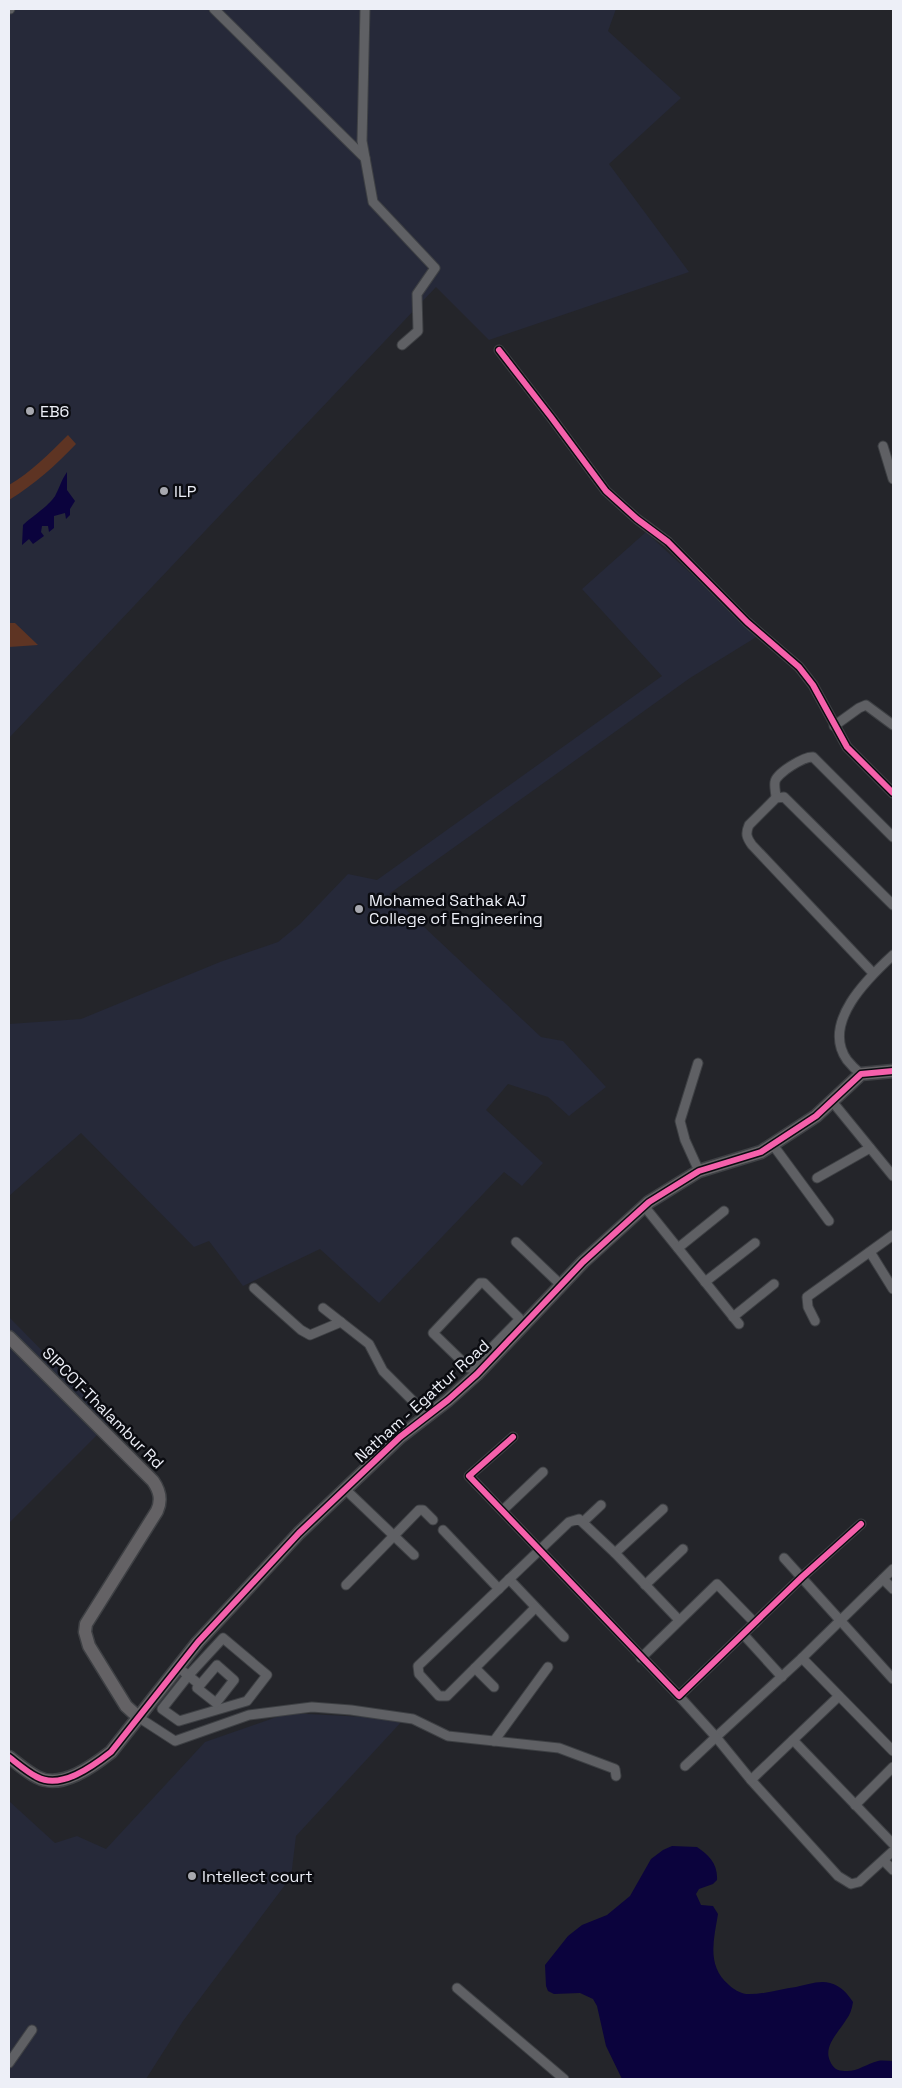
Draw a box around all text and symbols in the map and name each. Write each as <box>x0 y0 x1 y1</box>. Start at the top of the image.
place label: EB6 <box>40 401 69 422</box>
marker: EB6 <box>24 405 36 417</box>
place label: ILP <box>174 481 197 502</box>
marker: ILP <box>158 485 170 497</box>
place label: Mohamed Sathak AJ College of Engineering <box>369 890 543 929</box>
marker: Mohamed Sathak AJ College of Engineering <box>353 903 365 915</box>
street label: Natham - Egattur Road <box>350 1335 494 1467</box>
street label: SIPCOT-Thalambur Rd <box>38 1343 168 1473</box>
place label: Intellect court <box>202 1866 313 1887</box>
marker: Intellect court <box>186 1870 198 1882</box>

